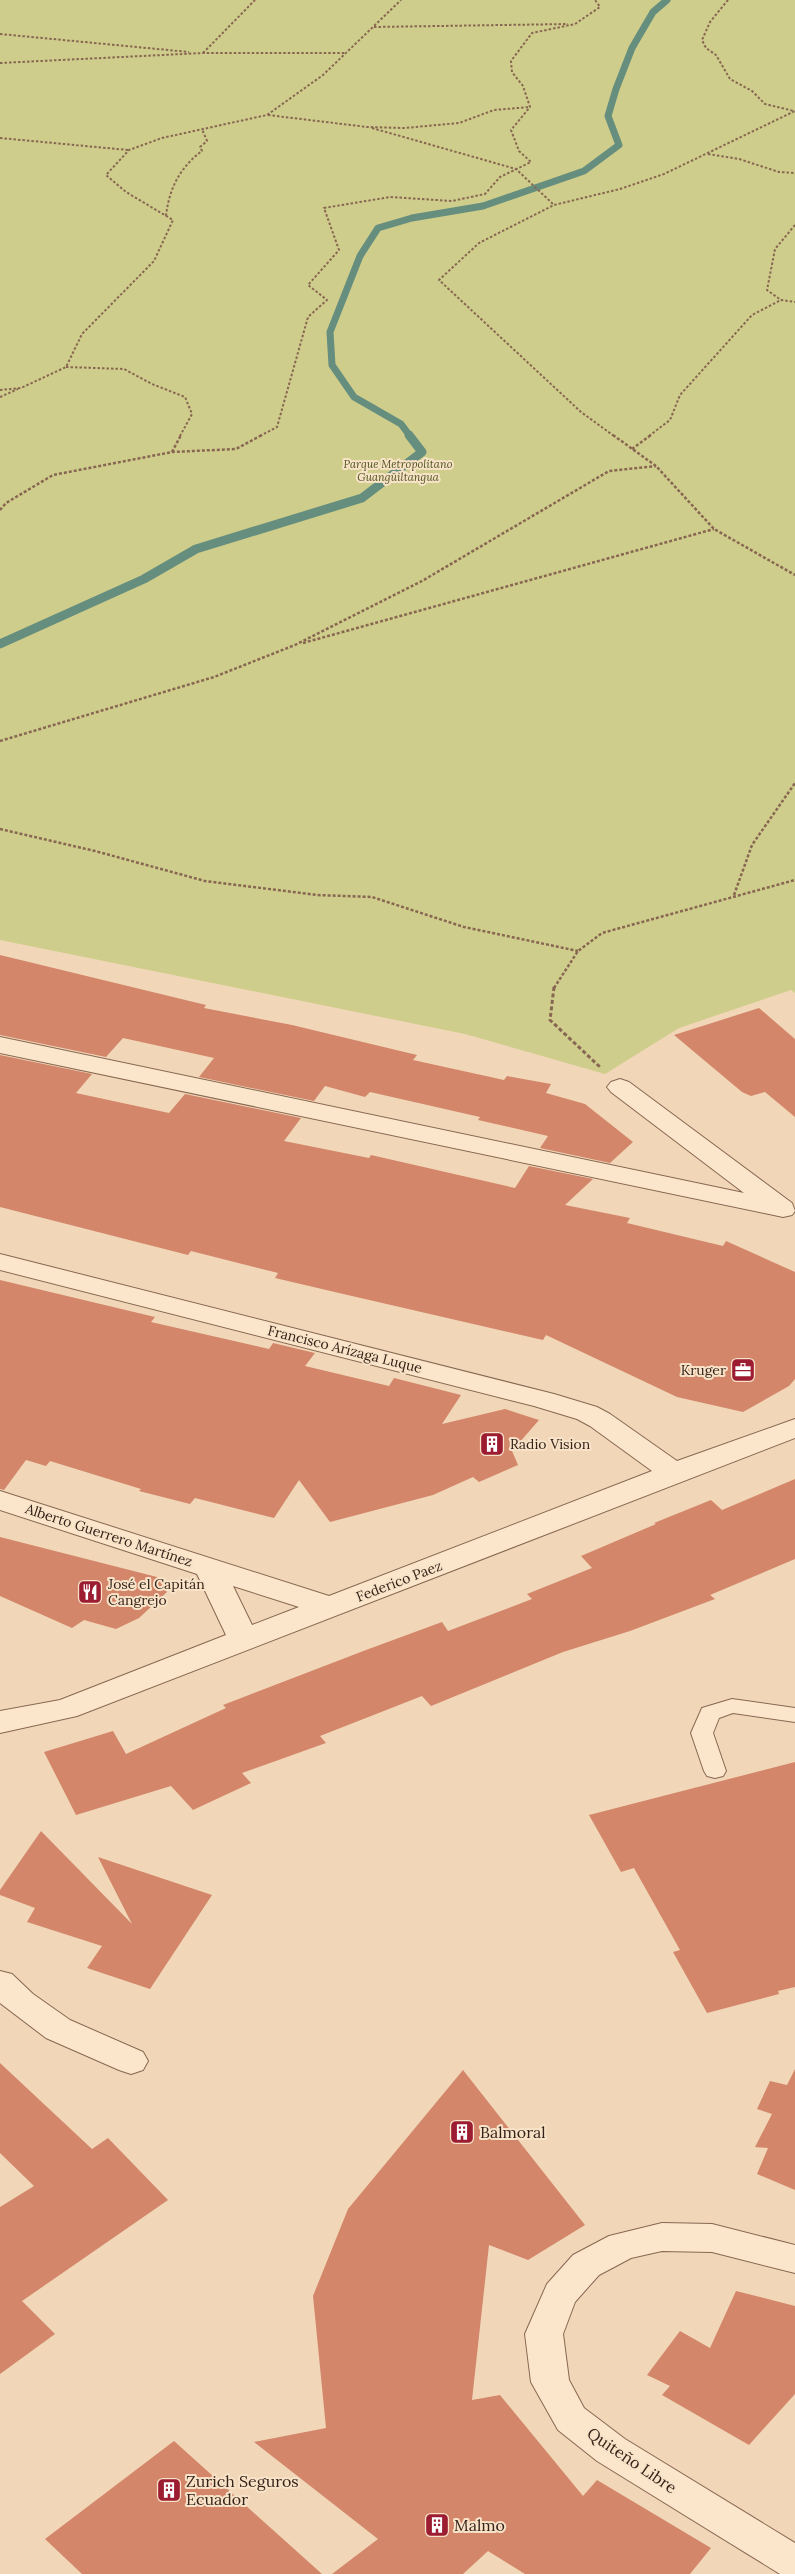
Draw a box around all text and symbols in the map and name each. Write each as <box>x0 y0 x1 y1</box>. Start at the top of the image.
park label: Parque Metropolitano Guangüiltangua <box>344 457 453 484</box>
street label: Francisco Arízaga Luque <box>266 1321 425 1377</box>
office icon: Kruger <box>730 1357 756 1383</box>
place label: Kruger <box>681 1361 726 1379</box>
building icon: Radio Vision <box>479 1431 505 1457</box>
place label: Radio Vision <box>510 1435 591 1453</box>
street label: Alberto Guerrero Martínez <box>22 1499 195 1571</box>
street label: Federico Paez <box>354 1556 444 1606</box>
place label: José el Capitán Cangrejo <box>107 1575 205 1609</box>
restaurant icon: José el Capitán Cangrejo <box>77 1579 103 1605</box>
building icon: Balmoral <box>449 2119 475 2145</box>
place label: Balmoral <box>480 2122 546 2142</box>
street label: Quiteño Libre <box>583 2423 681 2497</box>
place label: Zurich Seguros Ecuador <box>186 2471 299 2509</box>
building icon: Zurich Seguros Ecuador <box>156 2477 182 2503</box>
building icon: Malmo <box>424 2512 450 2538</box>
place label: Malmo <box>454 2515 505 2535</box>

